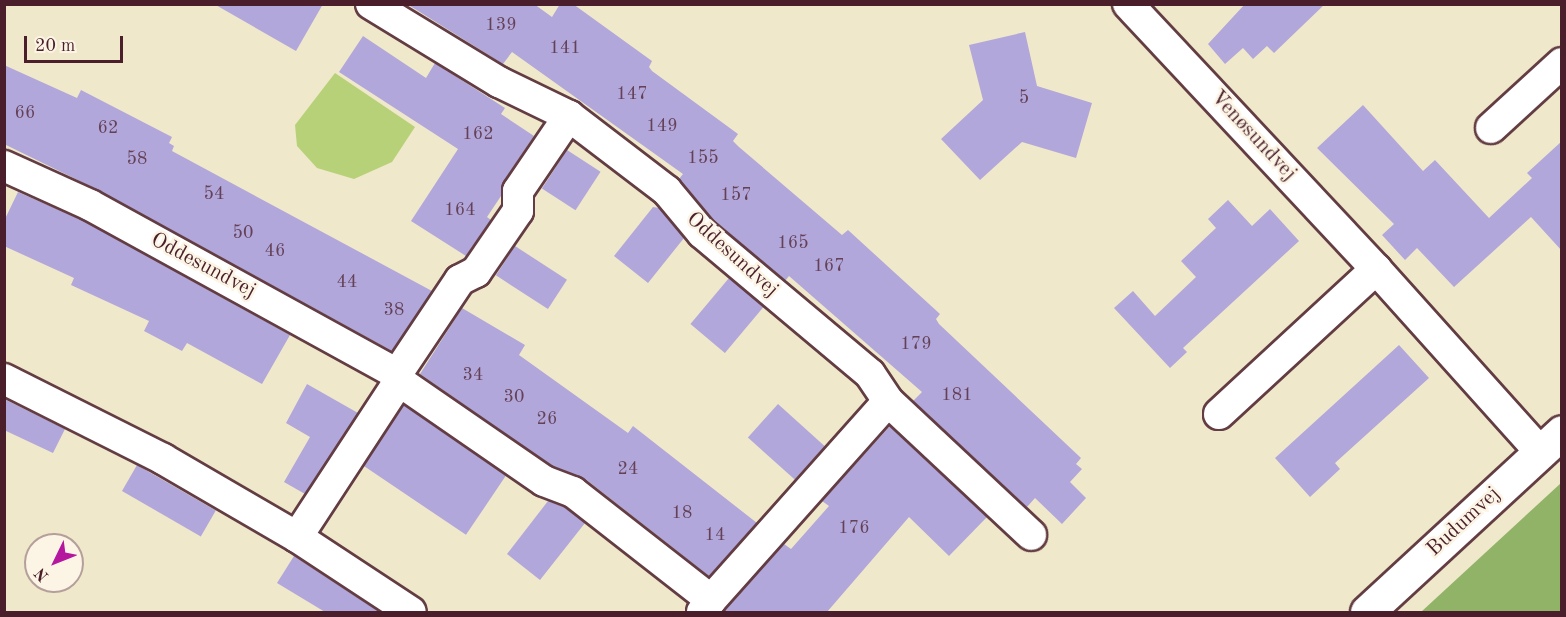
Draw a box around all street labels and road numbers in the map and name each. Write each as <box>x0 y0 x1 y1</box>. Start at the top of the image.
street label: Venøsundvej <box>1205 85 1301 187</box>
street label: Oddesundvej <box>681 207 783 303</box>
street label: Oddesundvej <box>146 228 260 304</box>
street label: Budumvej <box>1422 482 1506 562</box>

